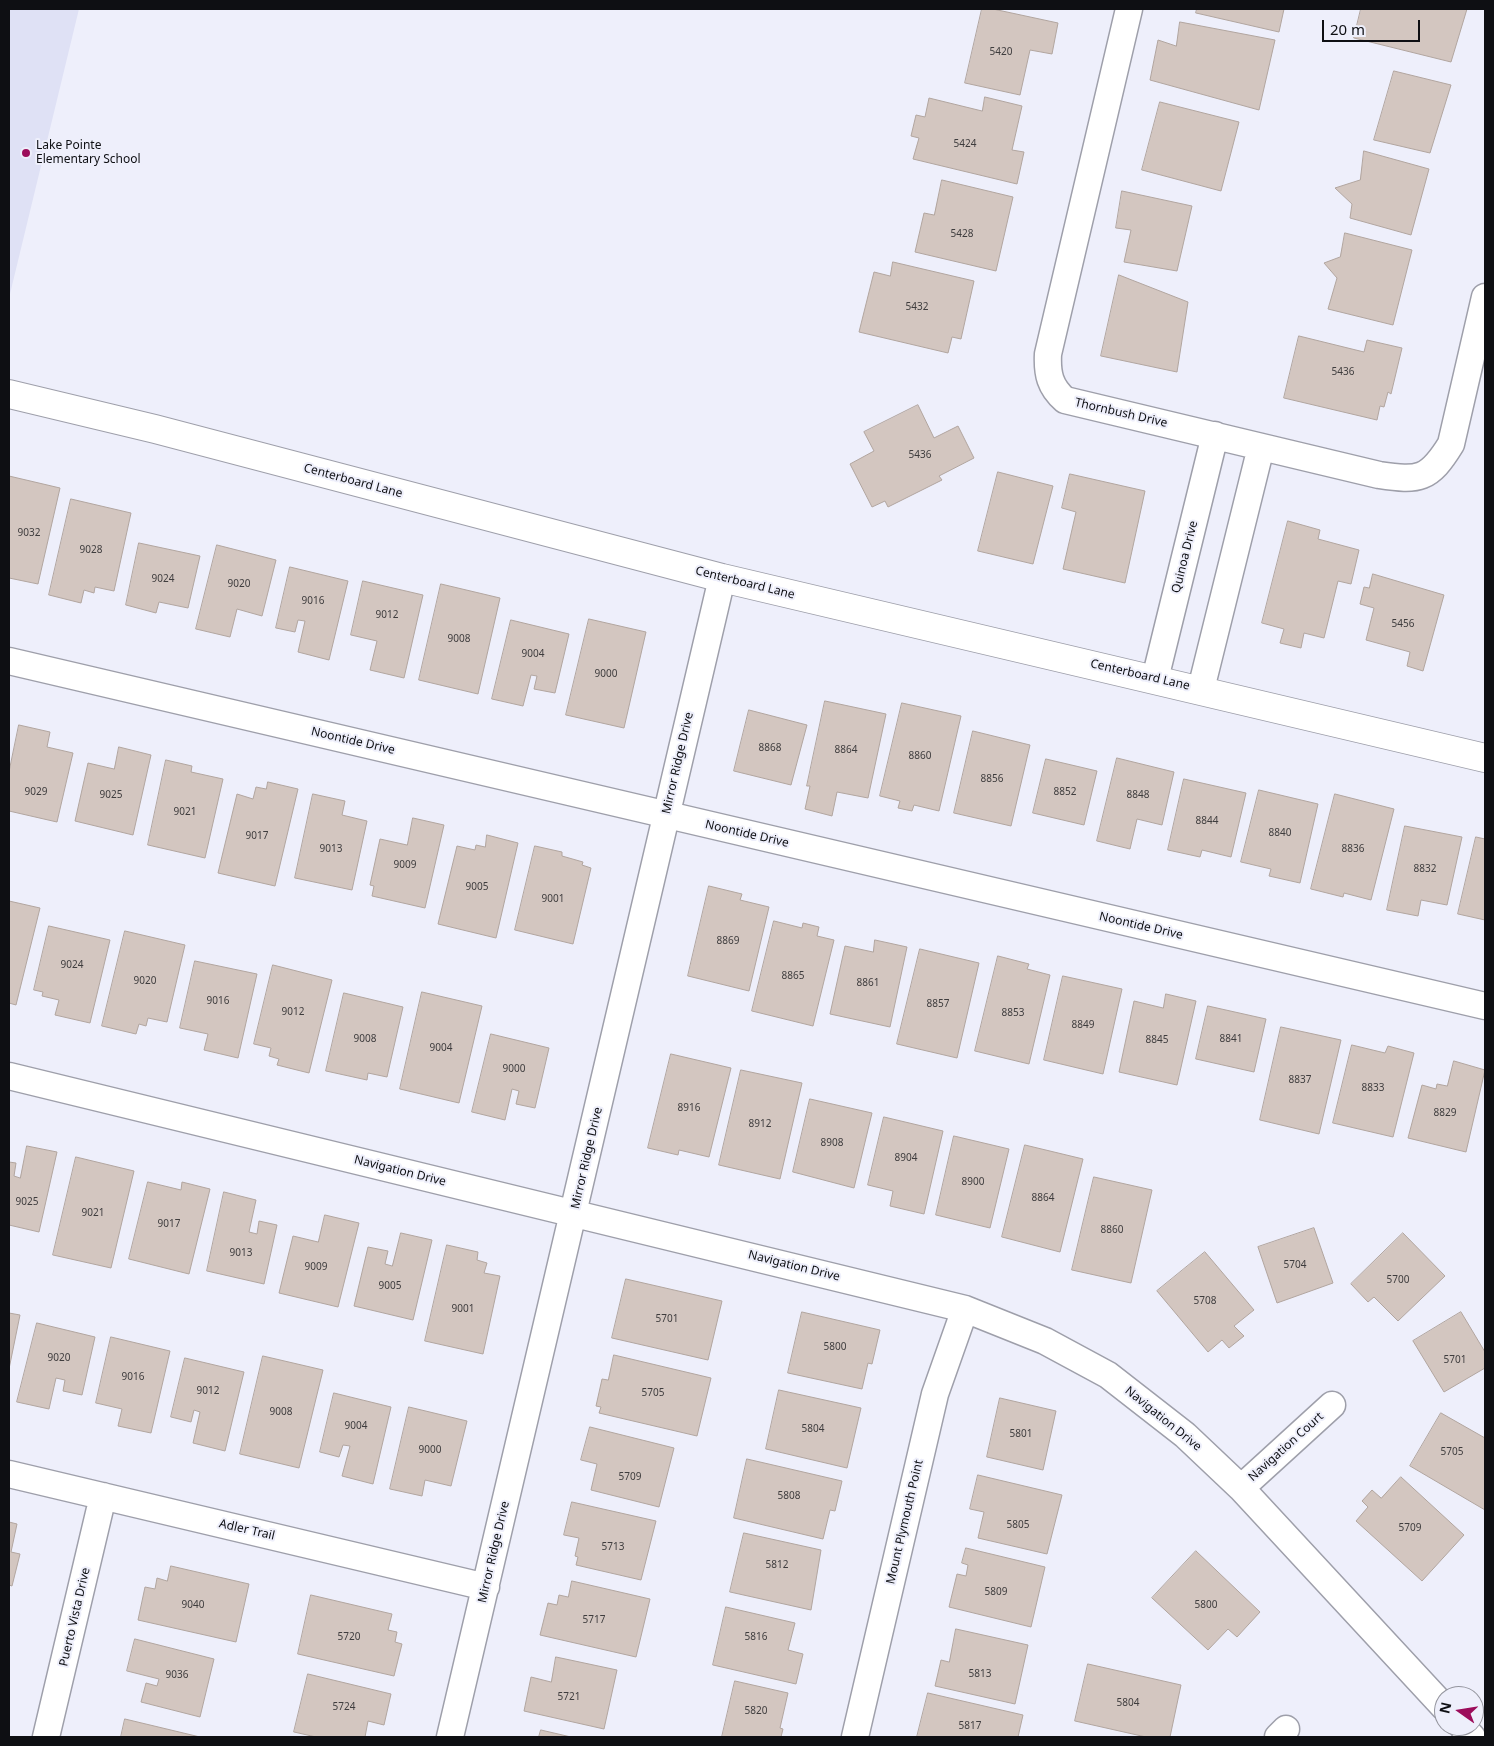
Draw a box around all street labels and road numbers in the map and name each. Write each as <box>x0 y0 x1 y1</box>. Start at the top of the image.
street label: Thornbush Drive <box>1073 395 1169 431</box>
street label: Centerboard Lane <box>302 461 404 501</box>
street label: Quinoa Drive <box>1169 519 1201 595</box>
street label: Centerboard Lane <box>694 564 796 602</box>
street label: Centerboard Lane <box>1089 657 1191 693</box>
street label: Mirror Ridge Drive <box>659 711 697 815</box>
street label: Noontide Drive <box>310 724 396 758</box>
street label: Noontide Drive <box>704 817 790 851</box>
street label: Noontide Drive <box>1098 909 1184 943</box>
street label: Mirror Ridge Drive <box>568 1106 606 1210</box>
street label: Navigation Drive <box>353 1153 447 1189</box>
street label: Navigation Drive <box>747 1248 841 1284</box>
street label: Navigation Drive <box>1122 1384 1204 1454</box>
street label: Navigation Court <box>1246 1410 1326 1484</box>
street label: Mount Plymouth Point <box>884 1458 926 1586</box>
street label: Mirror Ridge Drive <box>475 1500 513 1604</box>
street label: Adler Trail <box>218 1517 276 1543</box>
street label: Puerto Vista Drive <box>57 1566 93 1668</box>

